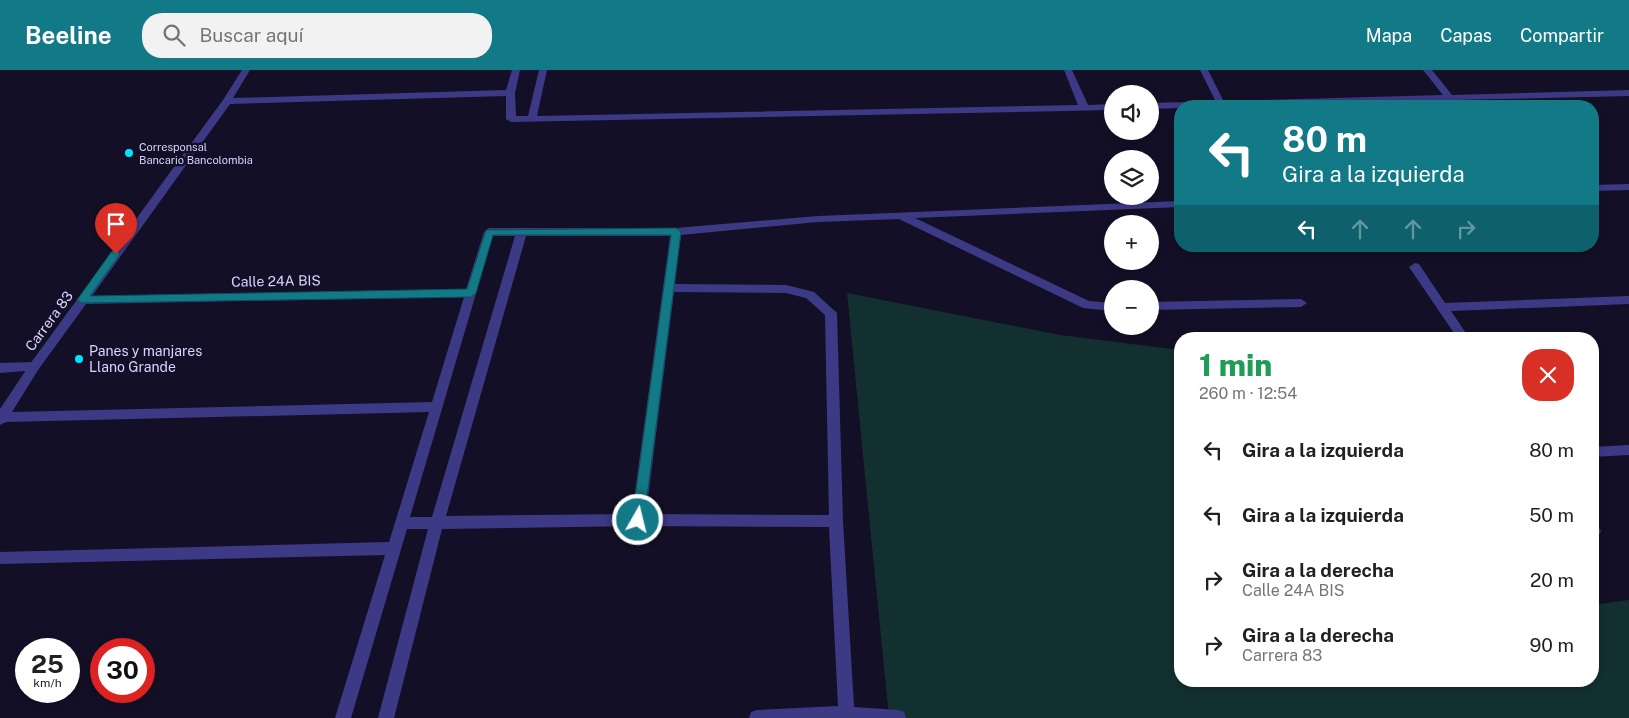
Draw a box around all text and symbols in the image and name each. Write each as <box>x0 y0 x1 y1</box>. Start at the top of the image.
search box <box>142 13 492 58</box>
text: Beeline <box>25 21 112 49</box>
icon: search <box>160 21 188 49</box>
text: Buscar aquí <box>200 24 303 46</box>
text: Mapa <box>1366 25 1412 46</box>
text: Capas <box>1440 25 1492 46</box>
text: Compartir <box>1520 25 1604 46</box>
map controls <box>1104 85 1159 335</box>
button: sound <box>1104 85 1159 140</box>
text: 80 m <box>1282 119 1367 160</box>
icon: left <box>1199 120 1264 185</box>
place label: Corresponsal Bancario Bancolombia <box>139 141 253 166</box>
marker: Corresponsal Bancario Bancolombia <box>123 147 135 159</box>
button: layers <box>1104 150 1159 205</box>
text: Gira a la izquierda <box>1282 161 1465 187</box>
pin <box>95 203 137 254</box>
icon: arrive <box>102 210 130 238</box>
button: + <box>1104 215 1159 270</box>
icon: left <box>1293 215 1321 243</box>
icon: ahead <box>1346 215 1374 243</box>
icon: ahead <box>1399 215 1427 243</box>
icon: right <box>1452 215 1480 243</box>
street label: Calle 24A BIS <box>231 272 321 290</box>
button: − <box>1104 280 1159 335</box>
street label: Carrera 83 <box>22 288 76 354</box>
place label: Panes y manjares Llano Grande <box>89 343 202 375</box>
text: 1 min <box>1199 347 1272 383</box>
button: close <box>1522 349 1574 401</box>
marker: Panes y manjares Llano Grande <box>73 353 85 365</box>
text: 260 m · 12:54 <box>1199 384 1297 403</box>
icon: left <box>1199 436 1227 464</box>
text: Gira a la izquierda <box>1242 439 1404 461</box>
text: 80 m <box>1529 439 1574 461</box>
position arrow <box>611 493 663 545</box>
icon: left <box>1199 501 1227 529</box>
text: Gira a la izquierda <box>1242 504 1404 526</box>
text: 50 m <box>1529 504 1574 526</box>
text: Gira a la derecha <box>1242 559 1394 581</box>
icon: right <box>1199 566 1227 594</box>
text: 20 m <box>1530 569 1574 591</box>
text: Calle 24A BIS <box>1242 581 1345 600</box>
text: Gira a la derecha <box>1242 624 1394 646</box>
icon: right <box>1199 631 1227 659</box>
text: 90 m <box>1530 634 1574 656</box>
speed limit sign: 30 <box>90 638 155 703</box>
text: Carrera 83 <box>1242 646 1322 665</box>
text: 25 <box>31 649 64 679</box>
text: km/h <box>33 676 62 690</box>

